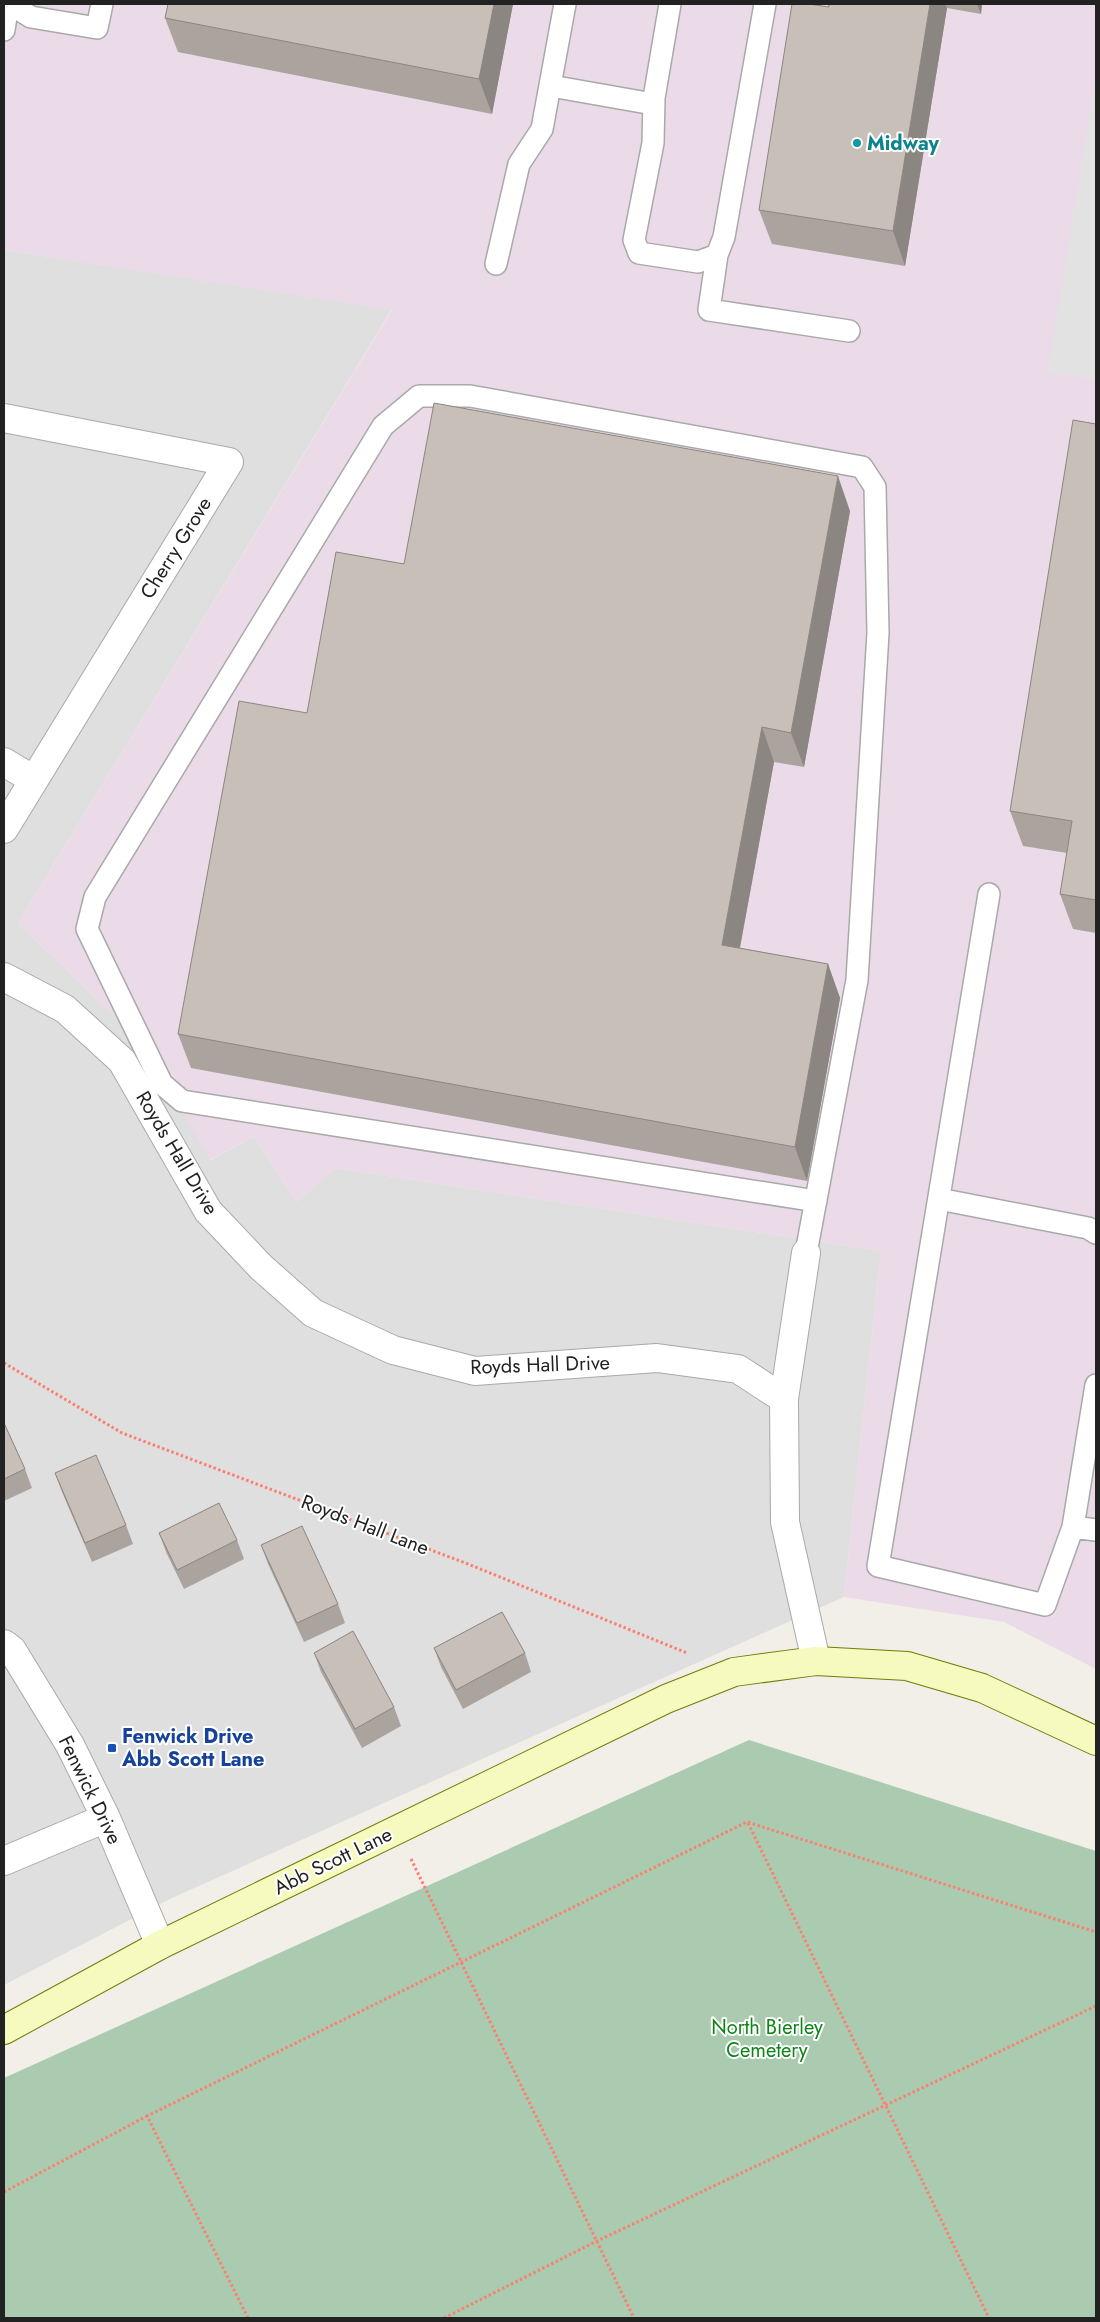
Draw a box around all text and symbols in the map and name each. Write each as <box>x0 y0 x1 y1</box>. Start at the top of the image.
place label: Midway <box>867 129 940 158</box>
marker: Midway <box>851 137 863 149</box>
street label: Cherry Grove <box>133 492 219 604</box>
street label: Royds Hall Drive <box>129 1086 225 1220</box>
street label: Royds Hall Drive <box>470 1348 610 1382</box>
street label: Royds Hall Lane <box>297 1487 433 1563</box>
place label: Fenwick Drive Abb Scott Lane <box>121 1722 265 1774</box>
street label: Fenwick Drive <box>51 1731 129 1849</box>
marker: Fenwick Drive Abb Scott Lane <box>106 1742 118 1754</box>
street label: Abb Scott Lane <box>269 1820 397 1902</box>
park label: North Bierley Cemetery <box>711 2013 823 2065</box>

